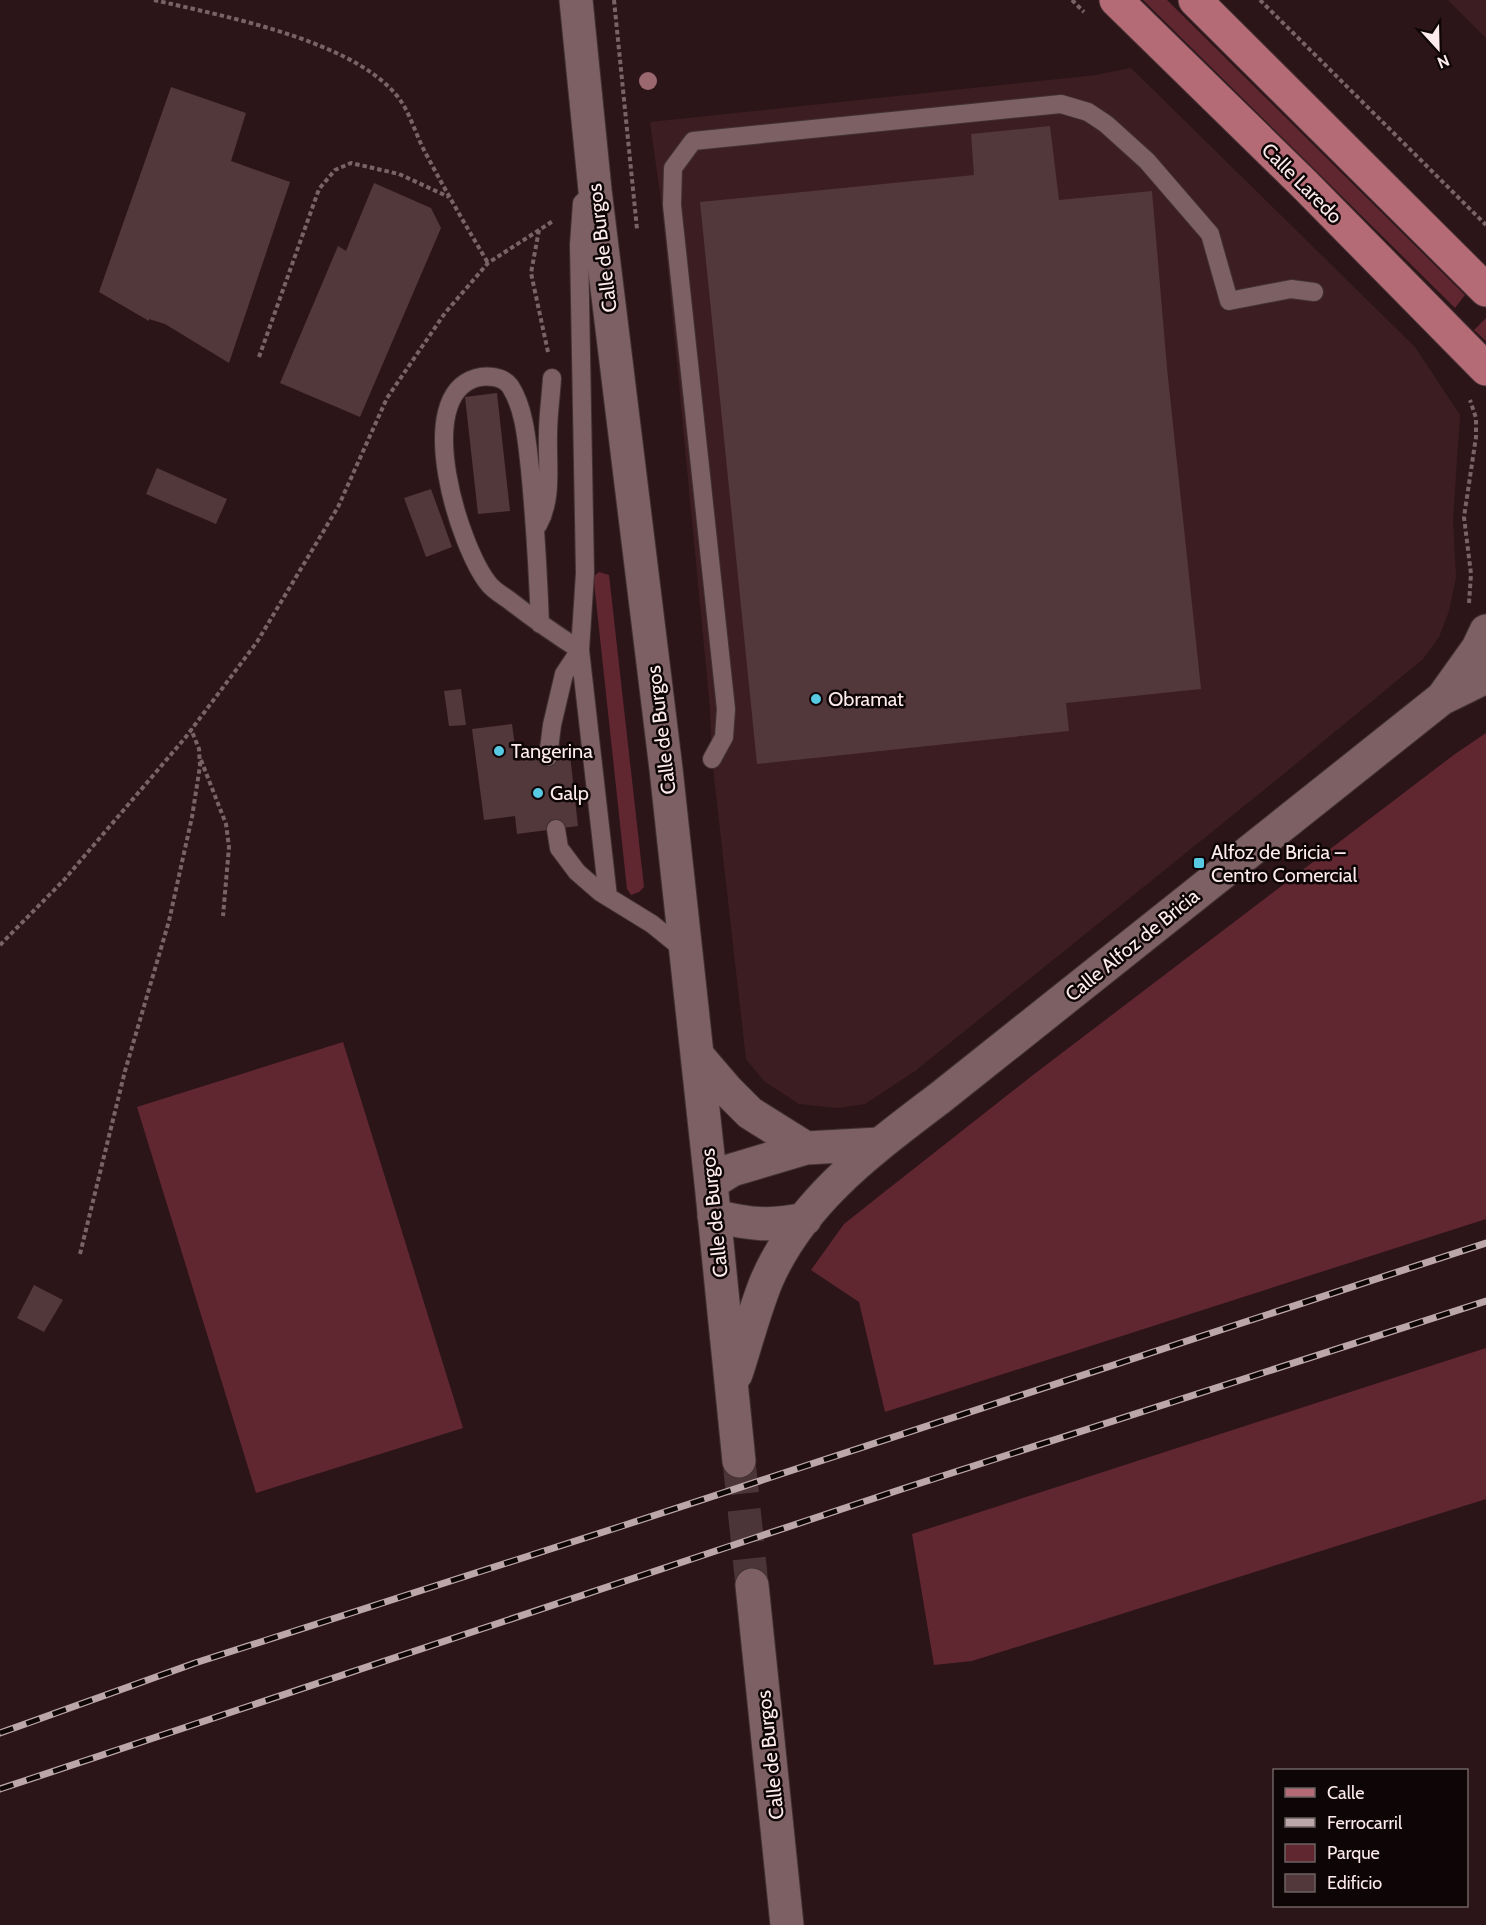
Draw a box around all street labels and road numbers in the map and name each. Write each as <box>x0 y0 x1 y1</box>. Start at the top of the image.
street label: Calle Laredo <box>1257 138 1347 228</box>
street label: Calle de Burgos <box>582 182 622 314</box>
street label: Calle de Burgos <box>641 664 681 796</box>
street label: Calle Alfoz de Bricia <box>1060 883 1204 1006</box>
street label: Calle de Burgos <box>695 1147 733 1279</box>
street label: Calle de Burgos <box>751 1689 789 1821</box>

